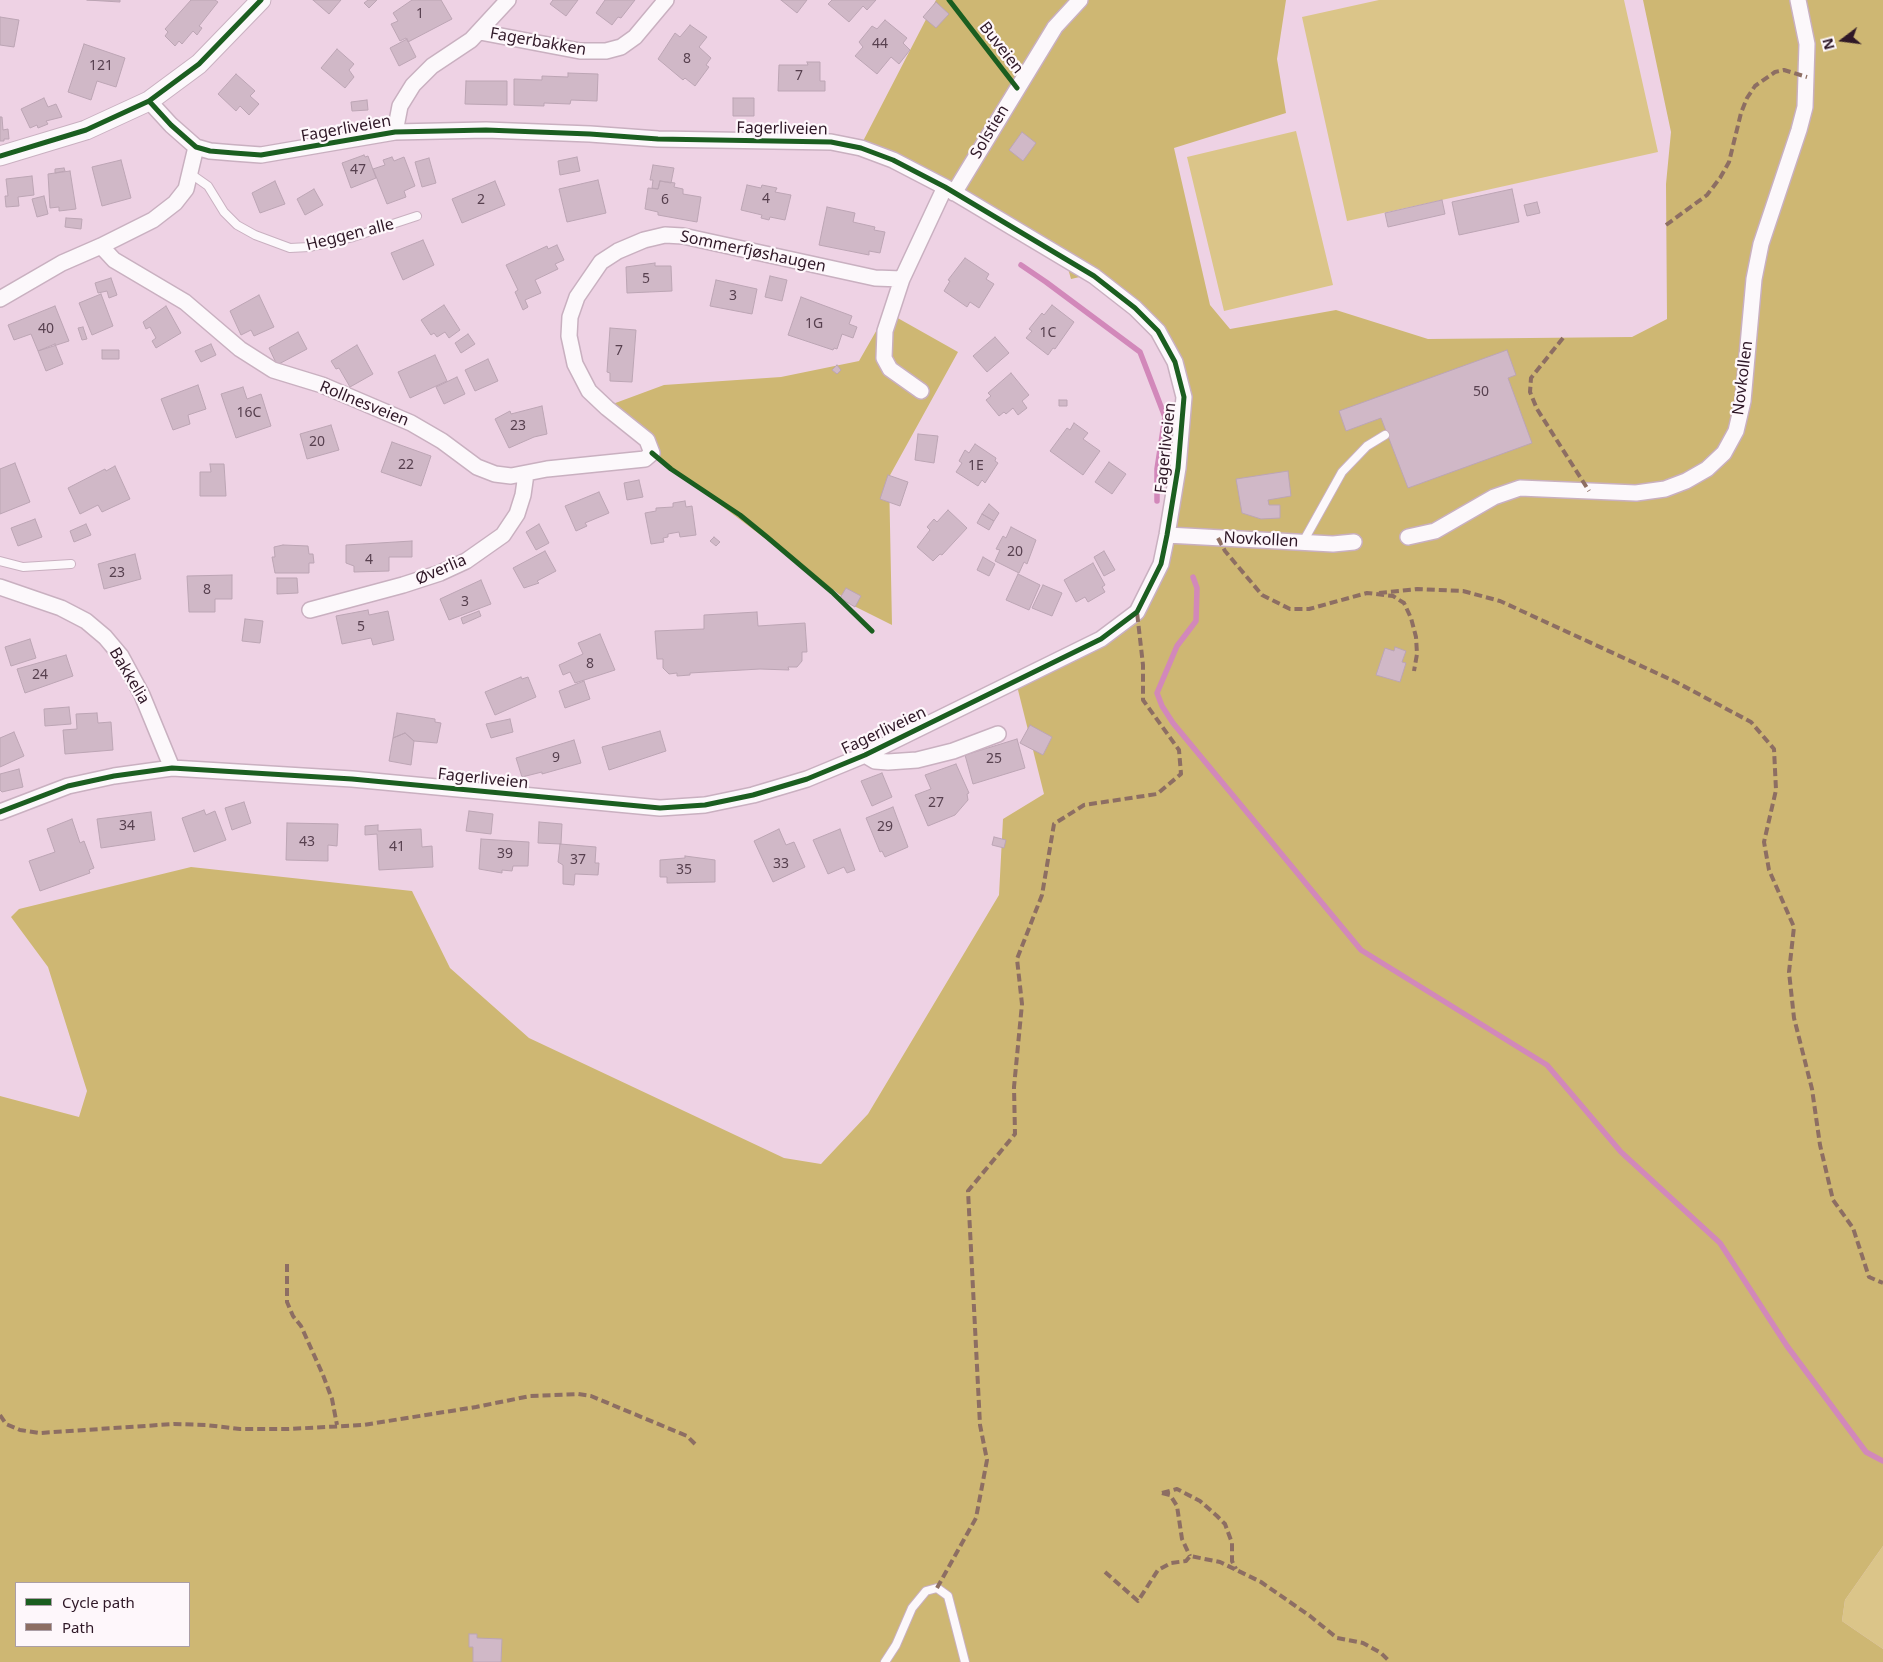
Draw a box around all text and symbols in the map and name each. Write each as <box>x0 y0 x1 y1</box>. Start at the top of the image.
house number: 1 <box>416 6 424 22</box>
north arrow <box>1818 15 1868 65</box>
street label: Buveien <box>975 18 1027 78</box>
street label: Fagerbakken <box>488 24 588 60</box>
house number: 44 <box>872 36 888 52</box>
text: N <box>1817 36 1839 52</box>
house number: 8 <box>683 51 691 67</box>
house number: 121 <box>89 58 113 74</box>
house number: 7 <box>795 68 803 84</box>
street label: Solstien <box>967 102 1013 162</box>
street label: Fagerliveien <box>299 112 393 146</box>
street label: Fagerliveien <box>736 119 828 139</box>
house number: 47 <box>350 162 366 178</box>
house number: 4 <box>762 191 770 207</box>
house number: 2 <box>477 192 485 208</box>
house number: 6 <box>661 192 669 208</box>
street label: Heggen alle <box>304 215 396 255</box>
street label: Sommerfjøshaugen <box>678 227 828 277</box>
house number: 5 <box>642 271 650 287</box>
house number: 3 <box>729 288 737 304</box>
house number: 1G <box>805 316 823 332</box>
house number: 40 <box>38 321 54 337</box>
house number: 1C <box>1040 325 1056 341</box>
street label: Novkollen <box>1729 340 1757 416</box>
house number: 7 <box>615 343 623 359</box>
street label: Rollnesveien <box>317 377 411 431</box>
house number: 50 <box>1473 384 1489 400</box>
street label: Fagerliveien <box>1152 402 1180 494</box>
house number: 16C <box>237 405 261 421</box>
house number: 23 <box>510 418 526 434</box>
house number: 20 <box>309 434 325 450</box>
house number: 22 <box>398 457 414 473</box>
house number: 1E <box>968 458 984 474</box>
street label: Novkollen <box>1223 528 1299 552</box>
house number: 20 <box>1007 544 1023 560</box>
street label: Øverlia <box>413 551 469 589</box>
house number: 4 <box>365 552 373 568</box>
house number: 23 <box>109 565 125 581</box>
house number: 8 <box>203 582 211 598</box>
house number: 3 <box>461 594 469 610</box>
house number: 5 <box>357 619 365 635</box>
street label: Bakkelia <box>105 644 153 708</box>
house number: 8 <box>586 656 594 672</box>
house number: 24 <box>32 667 48 683</box>
street label: Fagerliveien <box>839 703 929 759</box>
house number: 9 <box>552 750 560 766</box>
house number: 25 <box>986 751 1002 767</box>
street label: Fagerliveien <box>437 765 529 793</box>
house number: 27 <box>928 795 944 811</box>
house number: 34 <box>119 818 135 834</box>
house number: 29 <box>877 819 893 835</box>
house number: 43 <box>299 834 315 850</box>
house number: 41 <box>389 839 405 855</box>
house number: 39 <box>497 846 513 862</box>
house number: 37 <box>570 852 586 868</box>
house number: 33 <box>773 856 789 872</box>
house number: 35 <box>676 862 692 878</box>
legend <box>15 1582 190 1647</box>
text: Cycle path <box>62 1592 135 1612</box>
text: Path <box>62 1617 94 1637</box>

